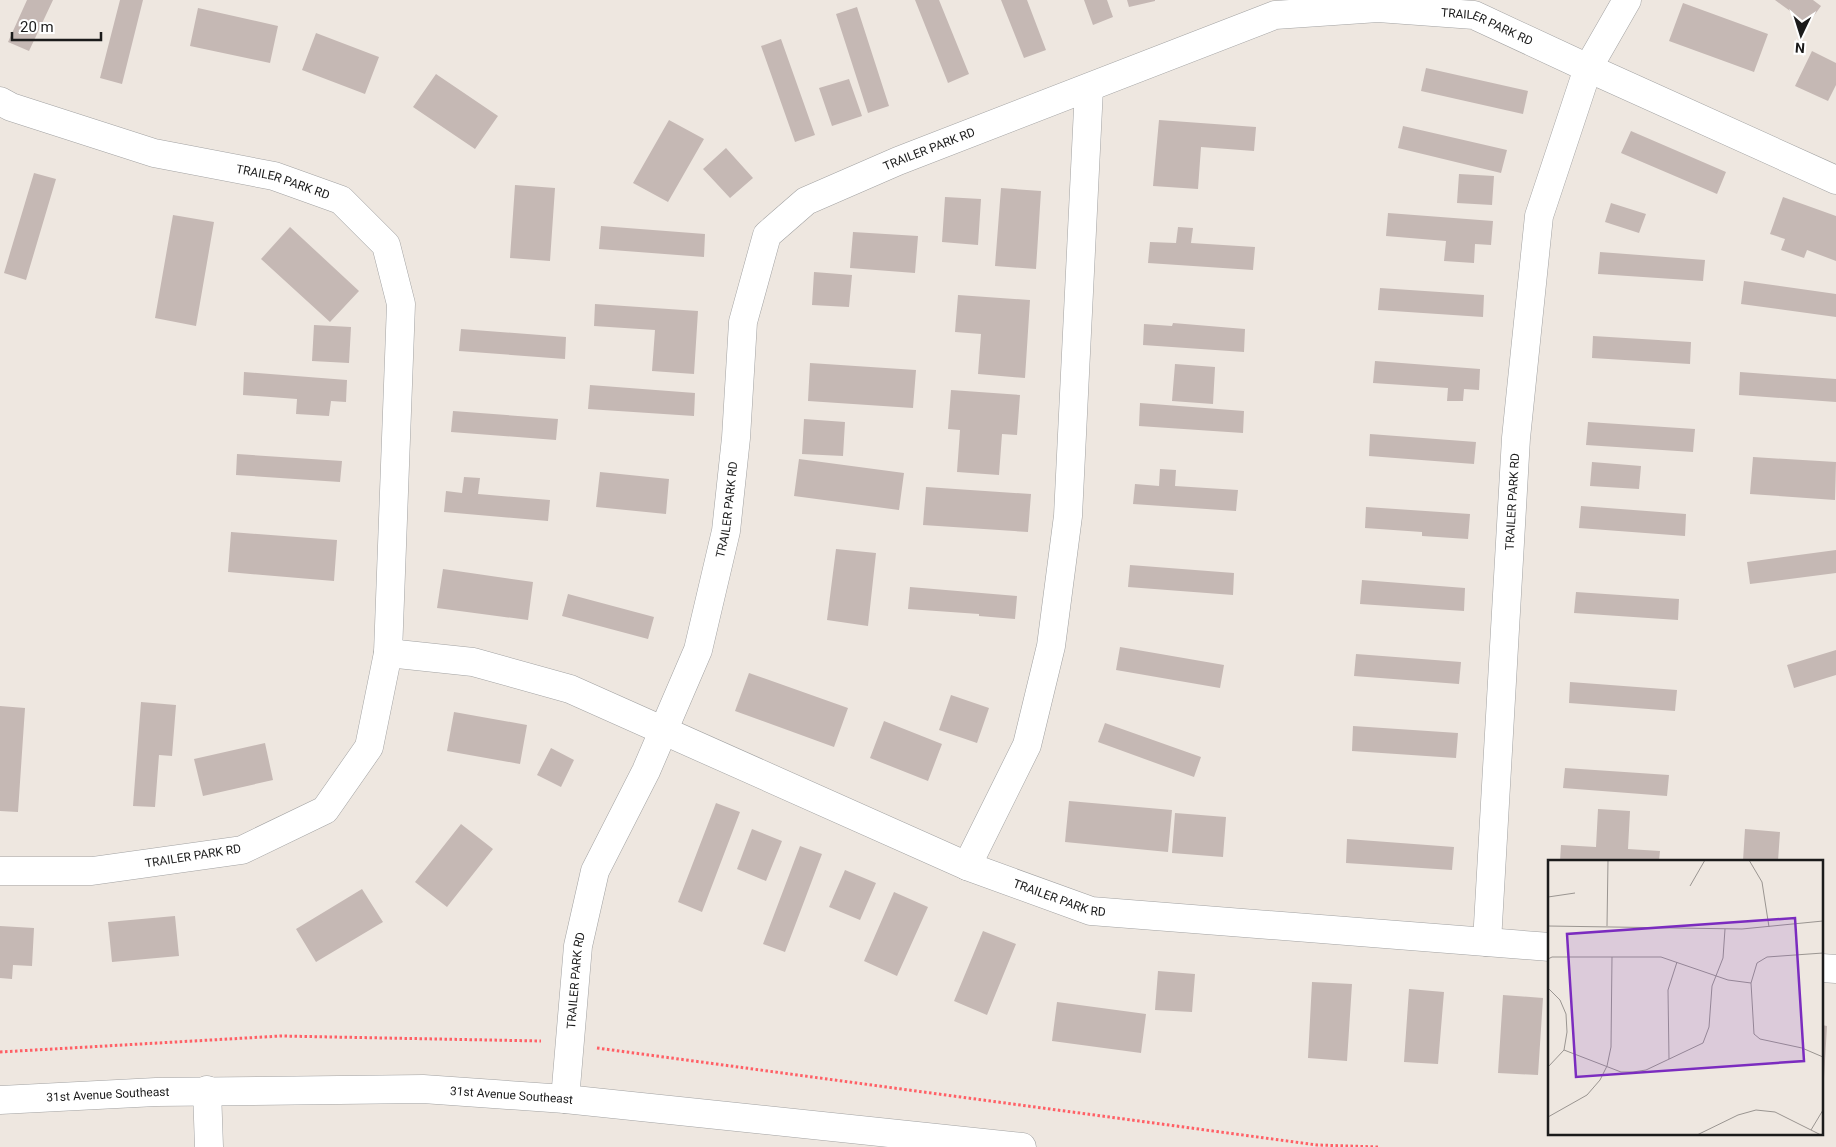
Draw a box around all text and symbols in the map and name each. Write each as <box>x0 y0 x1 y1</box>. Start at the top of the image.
street label: TRAILER PARK RD <box>1441 6 1535 48</box>
scale bar <box>12 10 101 42</box>
north arrow <box>1776 10 1826 60</box>
text: 20 m <box>20 18 54 36</box>
text: N <box>1795 40 1806 56</box>
street label: TRAILER PARK RD <box>881 125 977 174</box>
street label: TRAILER PARK RD <box>235 162 332 202</box>
street label: TRAILER PARK RD <box>1503 453 1522 551</box>
street label: TRAILER PARK RD <box>713 461 740 559</box>
street label: TRAILER PARK RD <box>144 841 242 871</box>
inset map <box>1548 860 1824 1134</box>
street label: TRAILER PARK RD <box>1011 876 1106 919</box>
street label: TRAILER PARK RD <box>564 931 588 1029</box>
street label: 31st Avenue Southeast <box>450 1084 574 1107</box>
street label: 31st Avenue Southeast <box>46 1085 169 1105</box>

